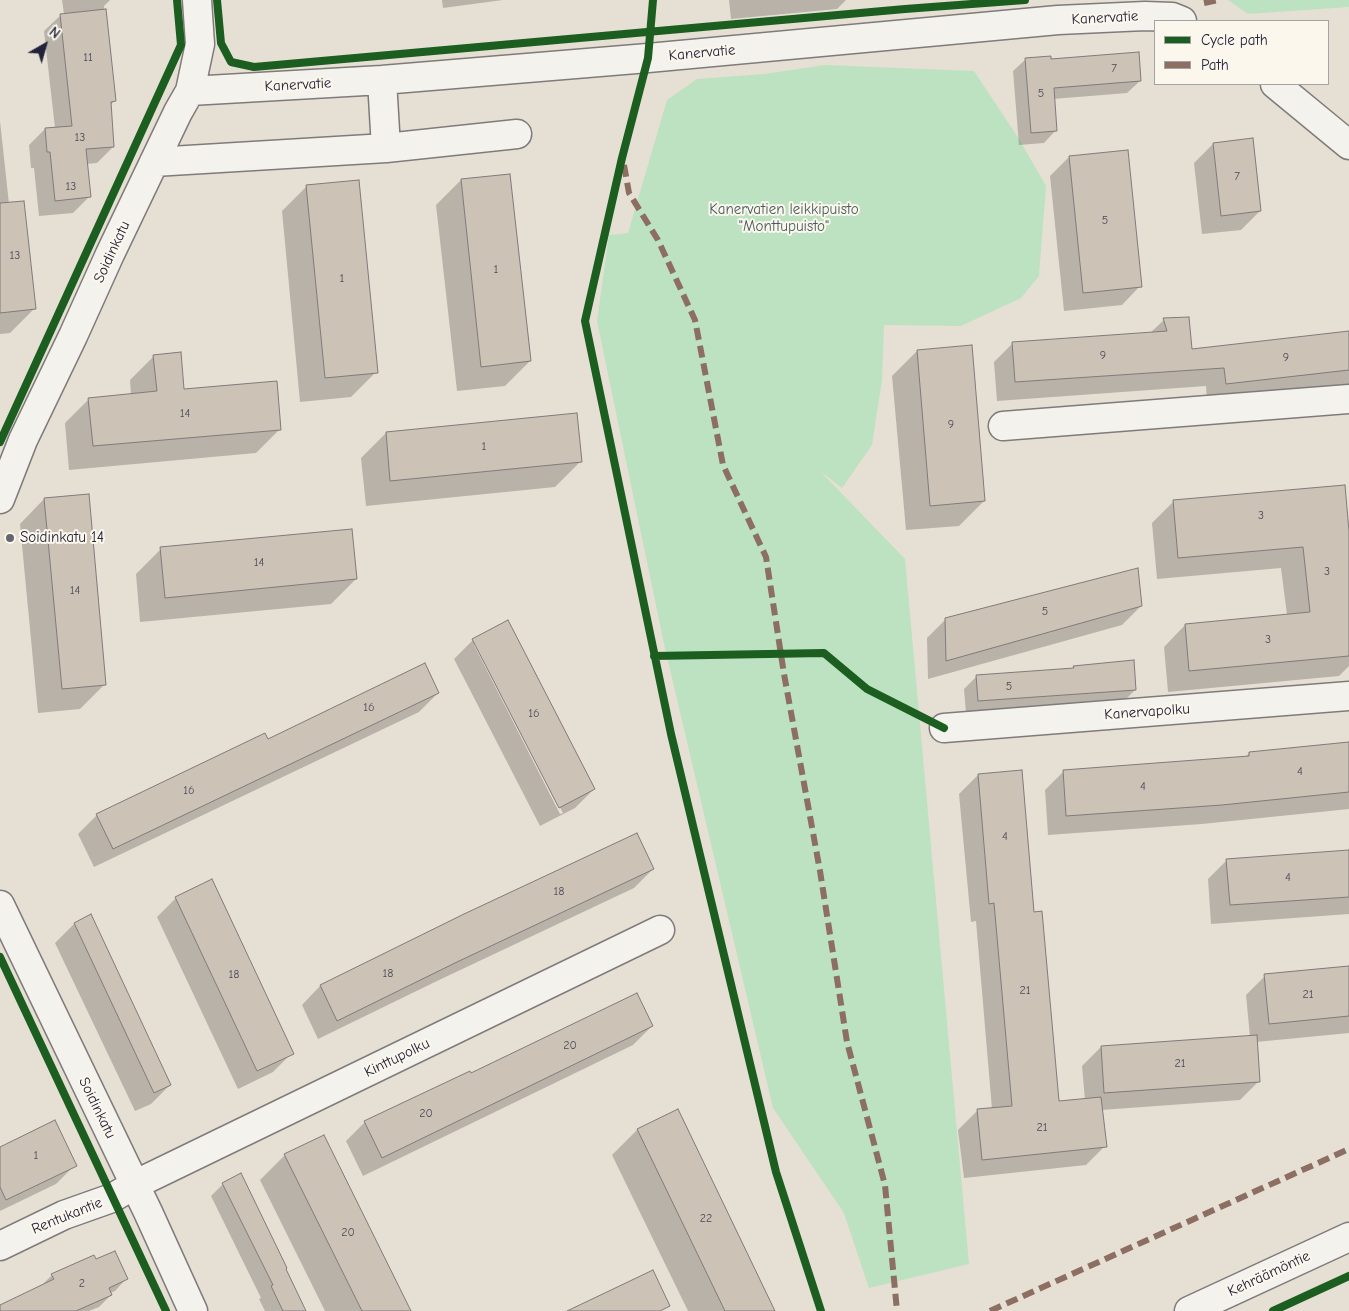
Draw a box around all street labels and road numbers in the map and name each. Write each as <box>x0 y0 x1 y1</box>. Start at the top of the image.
street label: Kanervatie <box>1071 7 1139 29</box>
street label: Kanervatie <box>668 41 736 65</box>
street label: Kanervatie <box>264 74 332 96</box>
street label: Soidinkatu <box>90 218 134 286</box>
street label: Kanervapolku <box>1104 700 1190 724</box>
street label: Kinttupolku <box>361 1034 433 1082</box>
street label: Soidinkatu <box>74 1074 120 1142</box>
street label: Rentukantie <box>29 1194 105 1238</box>
street label: Kehräämöntie <box>1225 1247 1313 1301</box>

